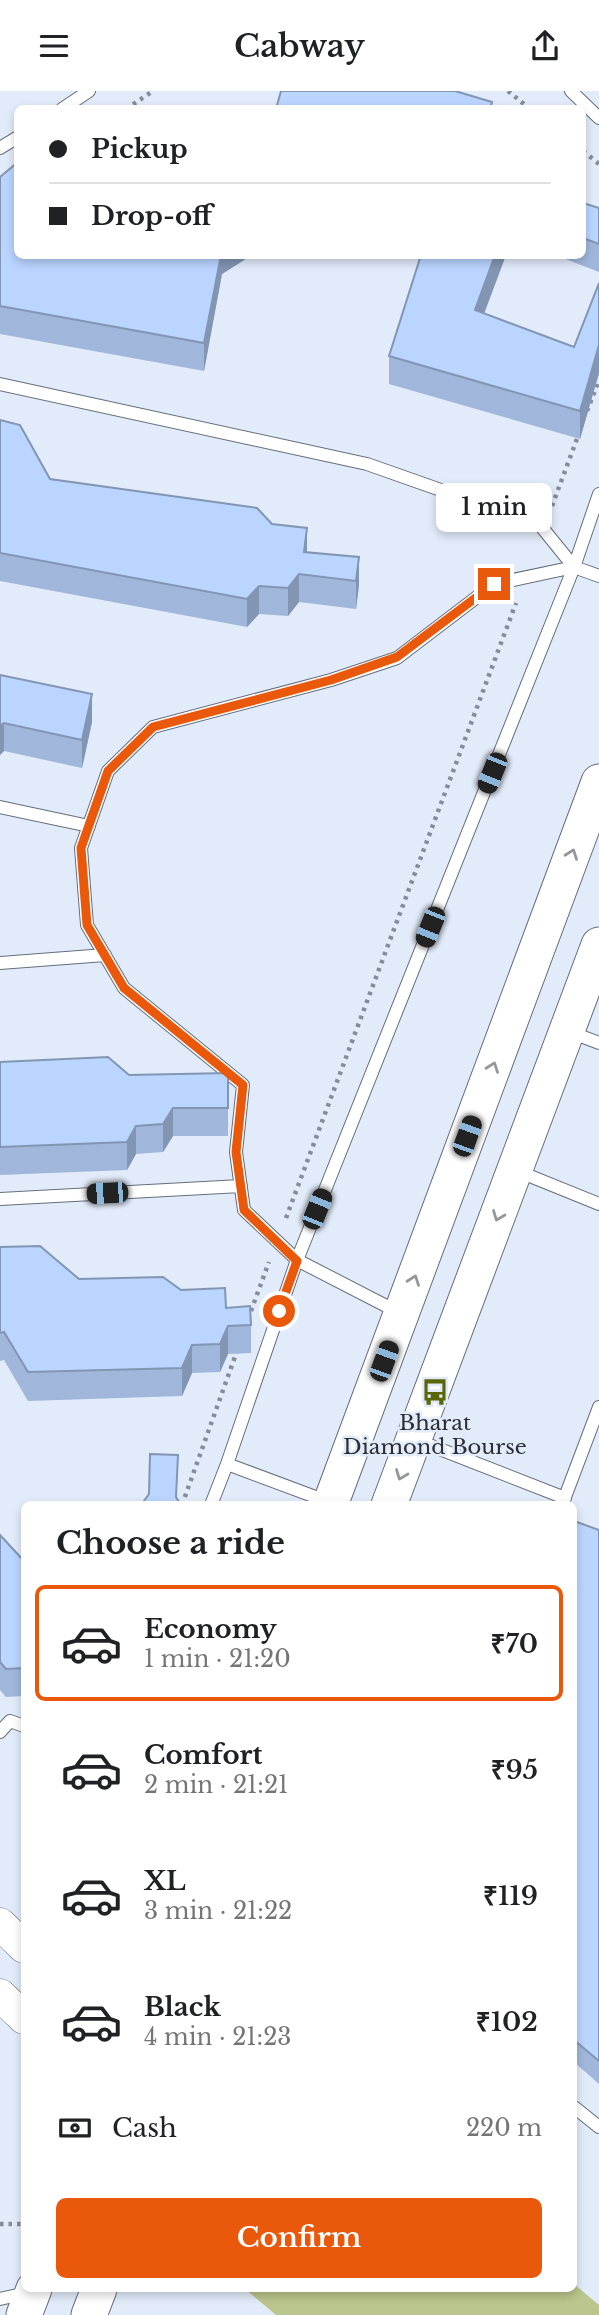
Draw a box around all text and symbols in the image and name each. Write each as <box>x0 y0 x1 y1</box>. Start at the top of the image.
text: Cabway <box>234 26 365 66</box>
icon: menu <box>35 27 73 65</box>
icon: share <box>526 27 564 65</box>
text: Pickup <box>91 133 188 165</box>
text: Drop-off <box>91 200 212 232</box>
callout: 1 min <box>436 483 552 531</box>
text: 1 min <box>461 493 527 521</box>
route end <box>478 568 510 600</box>
car <box>475 750 510 796</box>
one-way arrow <box>564 848 578 860</box>
car <box>413 904 448 950</box>
one-way arrow <box>485 1062 499 1074</box>
car <box>450 1113 485 1159</box>
car <box>86 1181 129 1205</box>
car <box>300 1186 335 1232</box>
one-way arrow <box>492 1209 506 1221</box>
one-way arrow <box>405 1275 419 1287</box>
route start <box>263 1295 295 1327</box>
car <box>367 1338 402 1384</box>
bus stop icon: Bharat Diamond Bourse <box>420 1377 450 1407</box>
place label: Bharat Diamond Bourse <box>343 1410 527 1460</box>
one-way arrow <box>395 1468 409 1480</box>
text: Choose a ride <box>56 1523 285 1563</box>
icon: car <box>60 1612 123 1675</box>
text: Economy <box>144 1613 277 1645</box>
text: ₹70 <box>491 1628 538 1660</box>
text: 1 min · 21:20 <box>144 1645 291 1673</box>
icon: car <box>60 1738 123 1801</box>
text: Comfort <box>144 1739 262 1771</box>
text: ₹95 <box>491 1754 538 1786</box>
text: 2 min · 21:21 <box>144 1771 288 1799</box>
icon: car <box>60 1864 123 1927</box>
text: XL <box>144 1865 186 1897</box>
text: ₹119 <box>483 1880 538 1912</box>
text: 3 min · 21:22 <box>144 1897 292 1925</box>
icon: car <box>60 1990 123 2053</box>
text: Black <box>144 1991 221 2023</box>
text: ₹102 <box>476 2006 538 2038</box>
text: 4 min · 21:23 <box>144 2023 292 2051</box>
icon: cash <box>56 2109 94 2147</box>
text: Cash <box>112 2112 177 2144</box>
text: 220 m <box>466 2114 542 2142</box>
button: Confirm <box>56 2198 542 2278</box>

